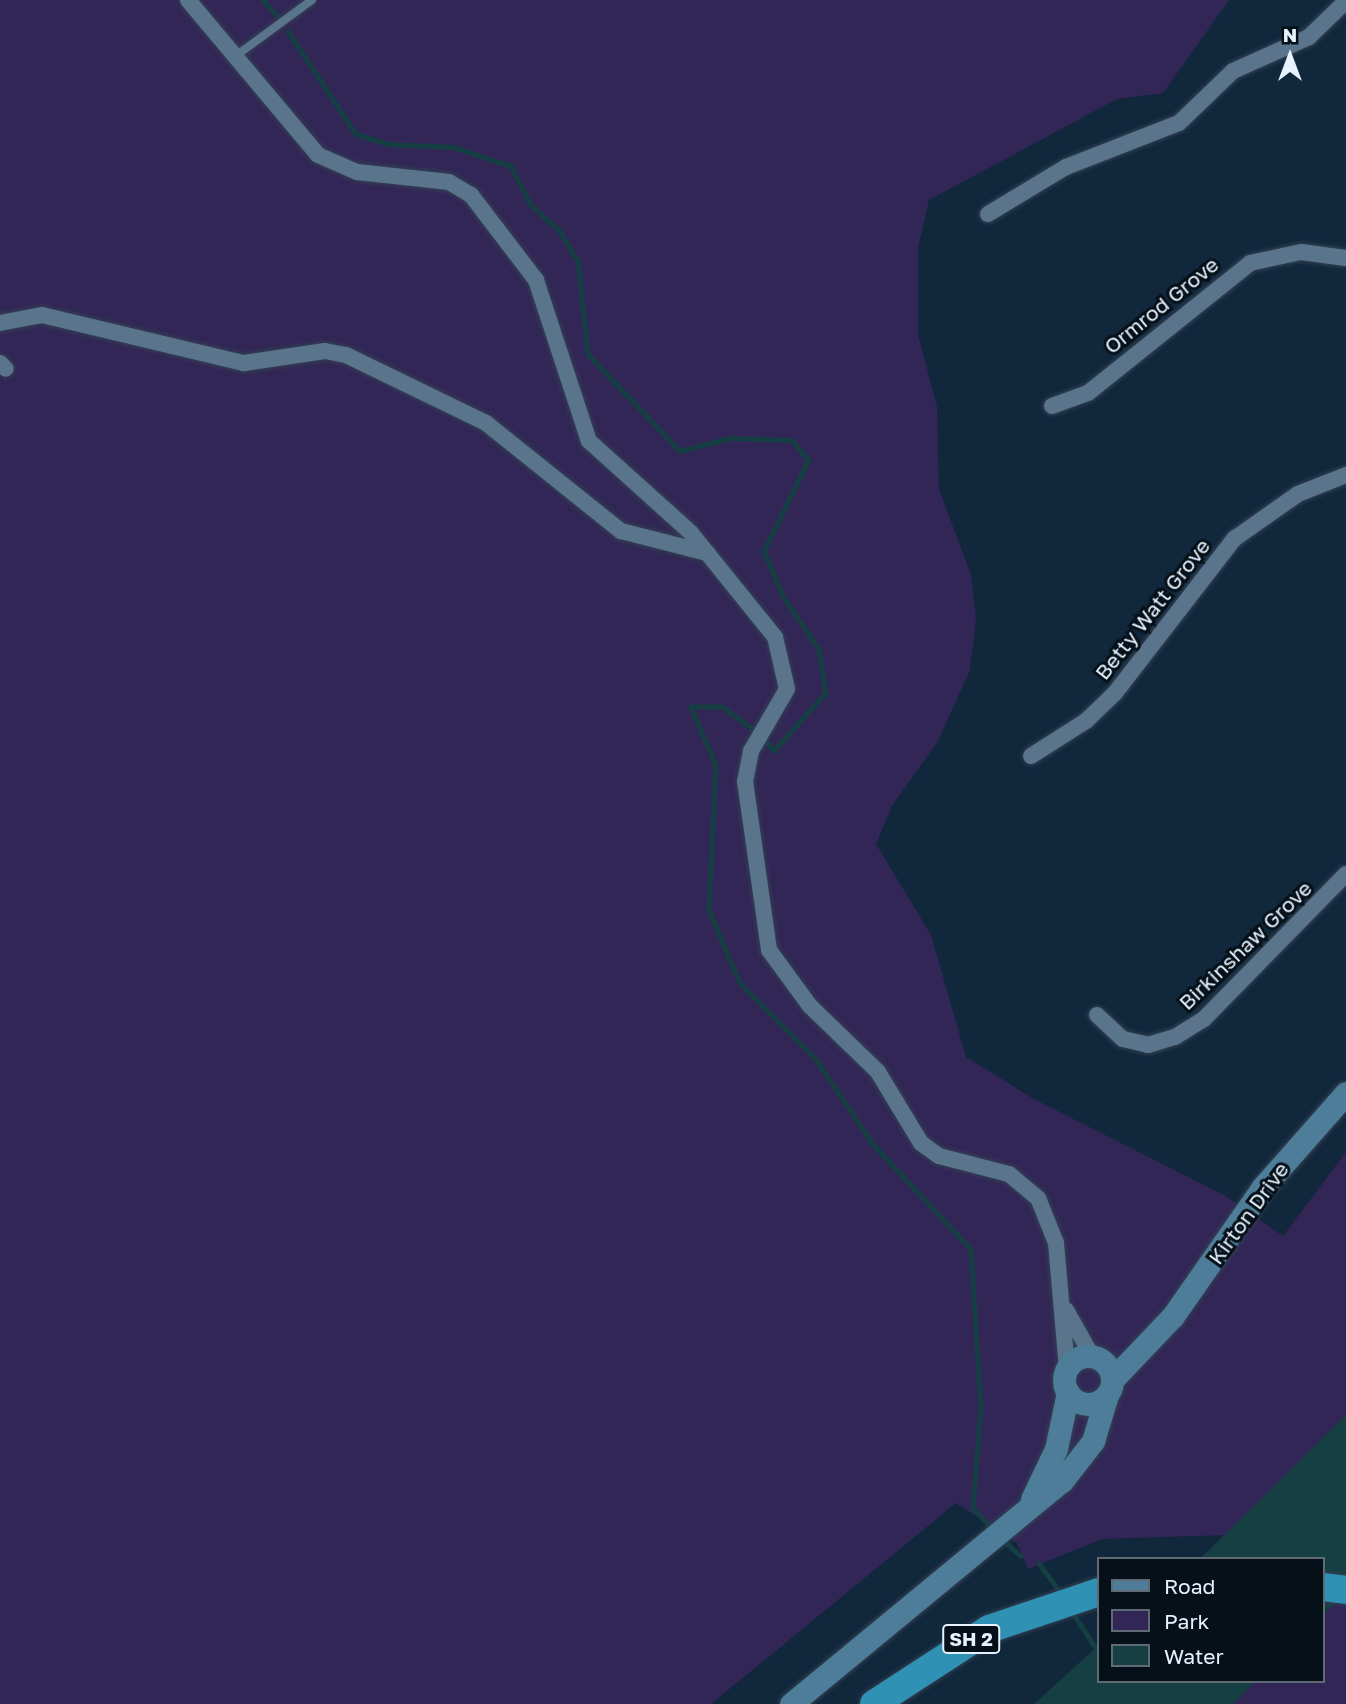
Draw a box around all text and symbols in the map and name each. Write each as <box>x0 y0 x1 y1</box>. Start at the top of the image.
north arrow <box>1255 21 1325 91</box>
text: N <box>1283 23 1297 46</box>
street label: Ormrod Grove <box>1099 251 1223 359</box>
street label: Betty Watt Grove <box>1089 534 1215 684</box>
street label: Birkinshaw Grove <box>1173 875 1317 1015</box>
street label: Kirton Drive <box>1203 1157 1293 1269</box>
legend <box>1098 1557 1325 1683</box>
text: Road <box>1164 1573 1215 1599</box>
text: Park <box>1164 1608 1209 1634</box>
road number: SH 2 <box>941 1624 1001 1654</box>
text: Water <box>1164 1643 1224 1669</box>

